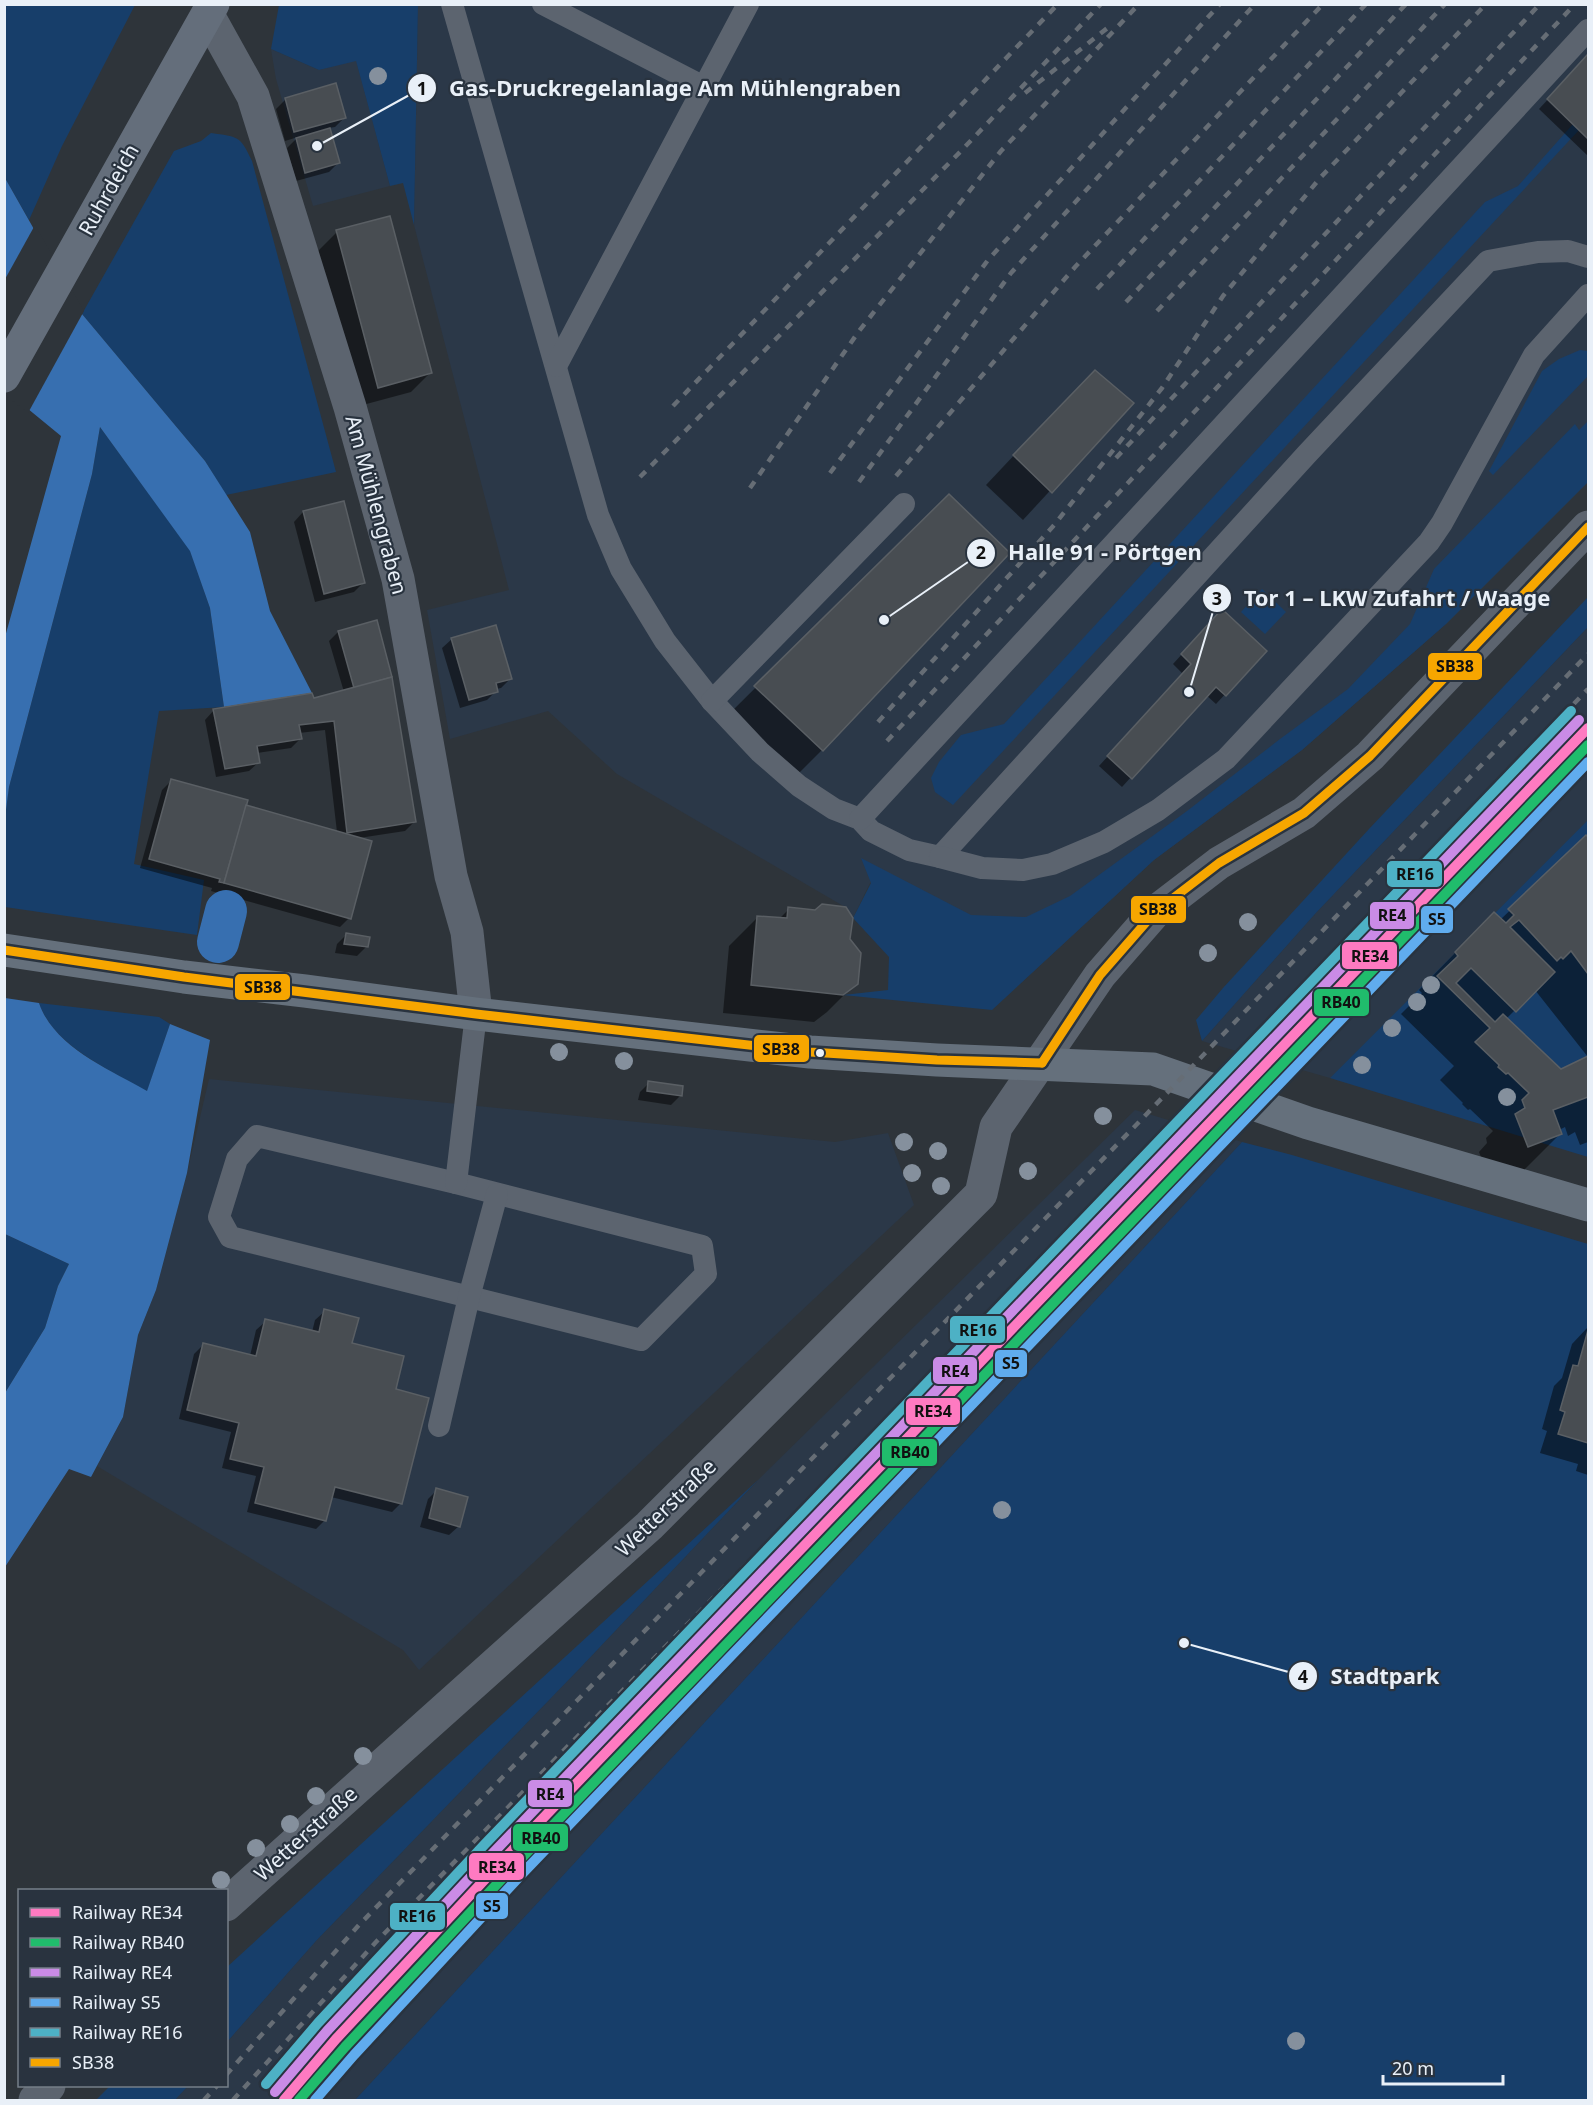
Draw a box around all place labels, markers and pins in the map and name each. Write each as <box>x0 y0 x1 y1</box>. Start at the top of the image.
callout: Gas-Druckregelanlage Am Mühlengraben <box>407 68 913 108</box>
callout: Halle 91 - Pörtgen <box>966 533 1214 573</box>
callout: Tor 1 – LKW Zufahrt / Waage <box>1202 578 1562 618</box>
unlabelled marker <box>814 1047 826 1059</box>
callout: Stadtpark <box>1288 1656 1451 1696</box>

